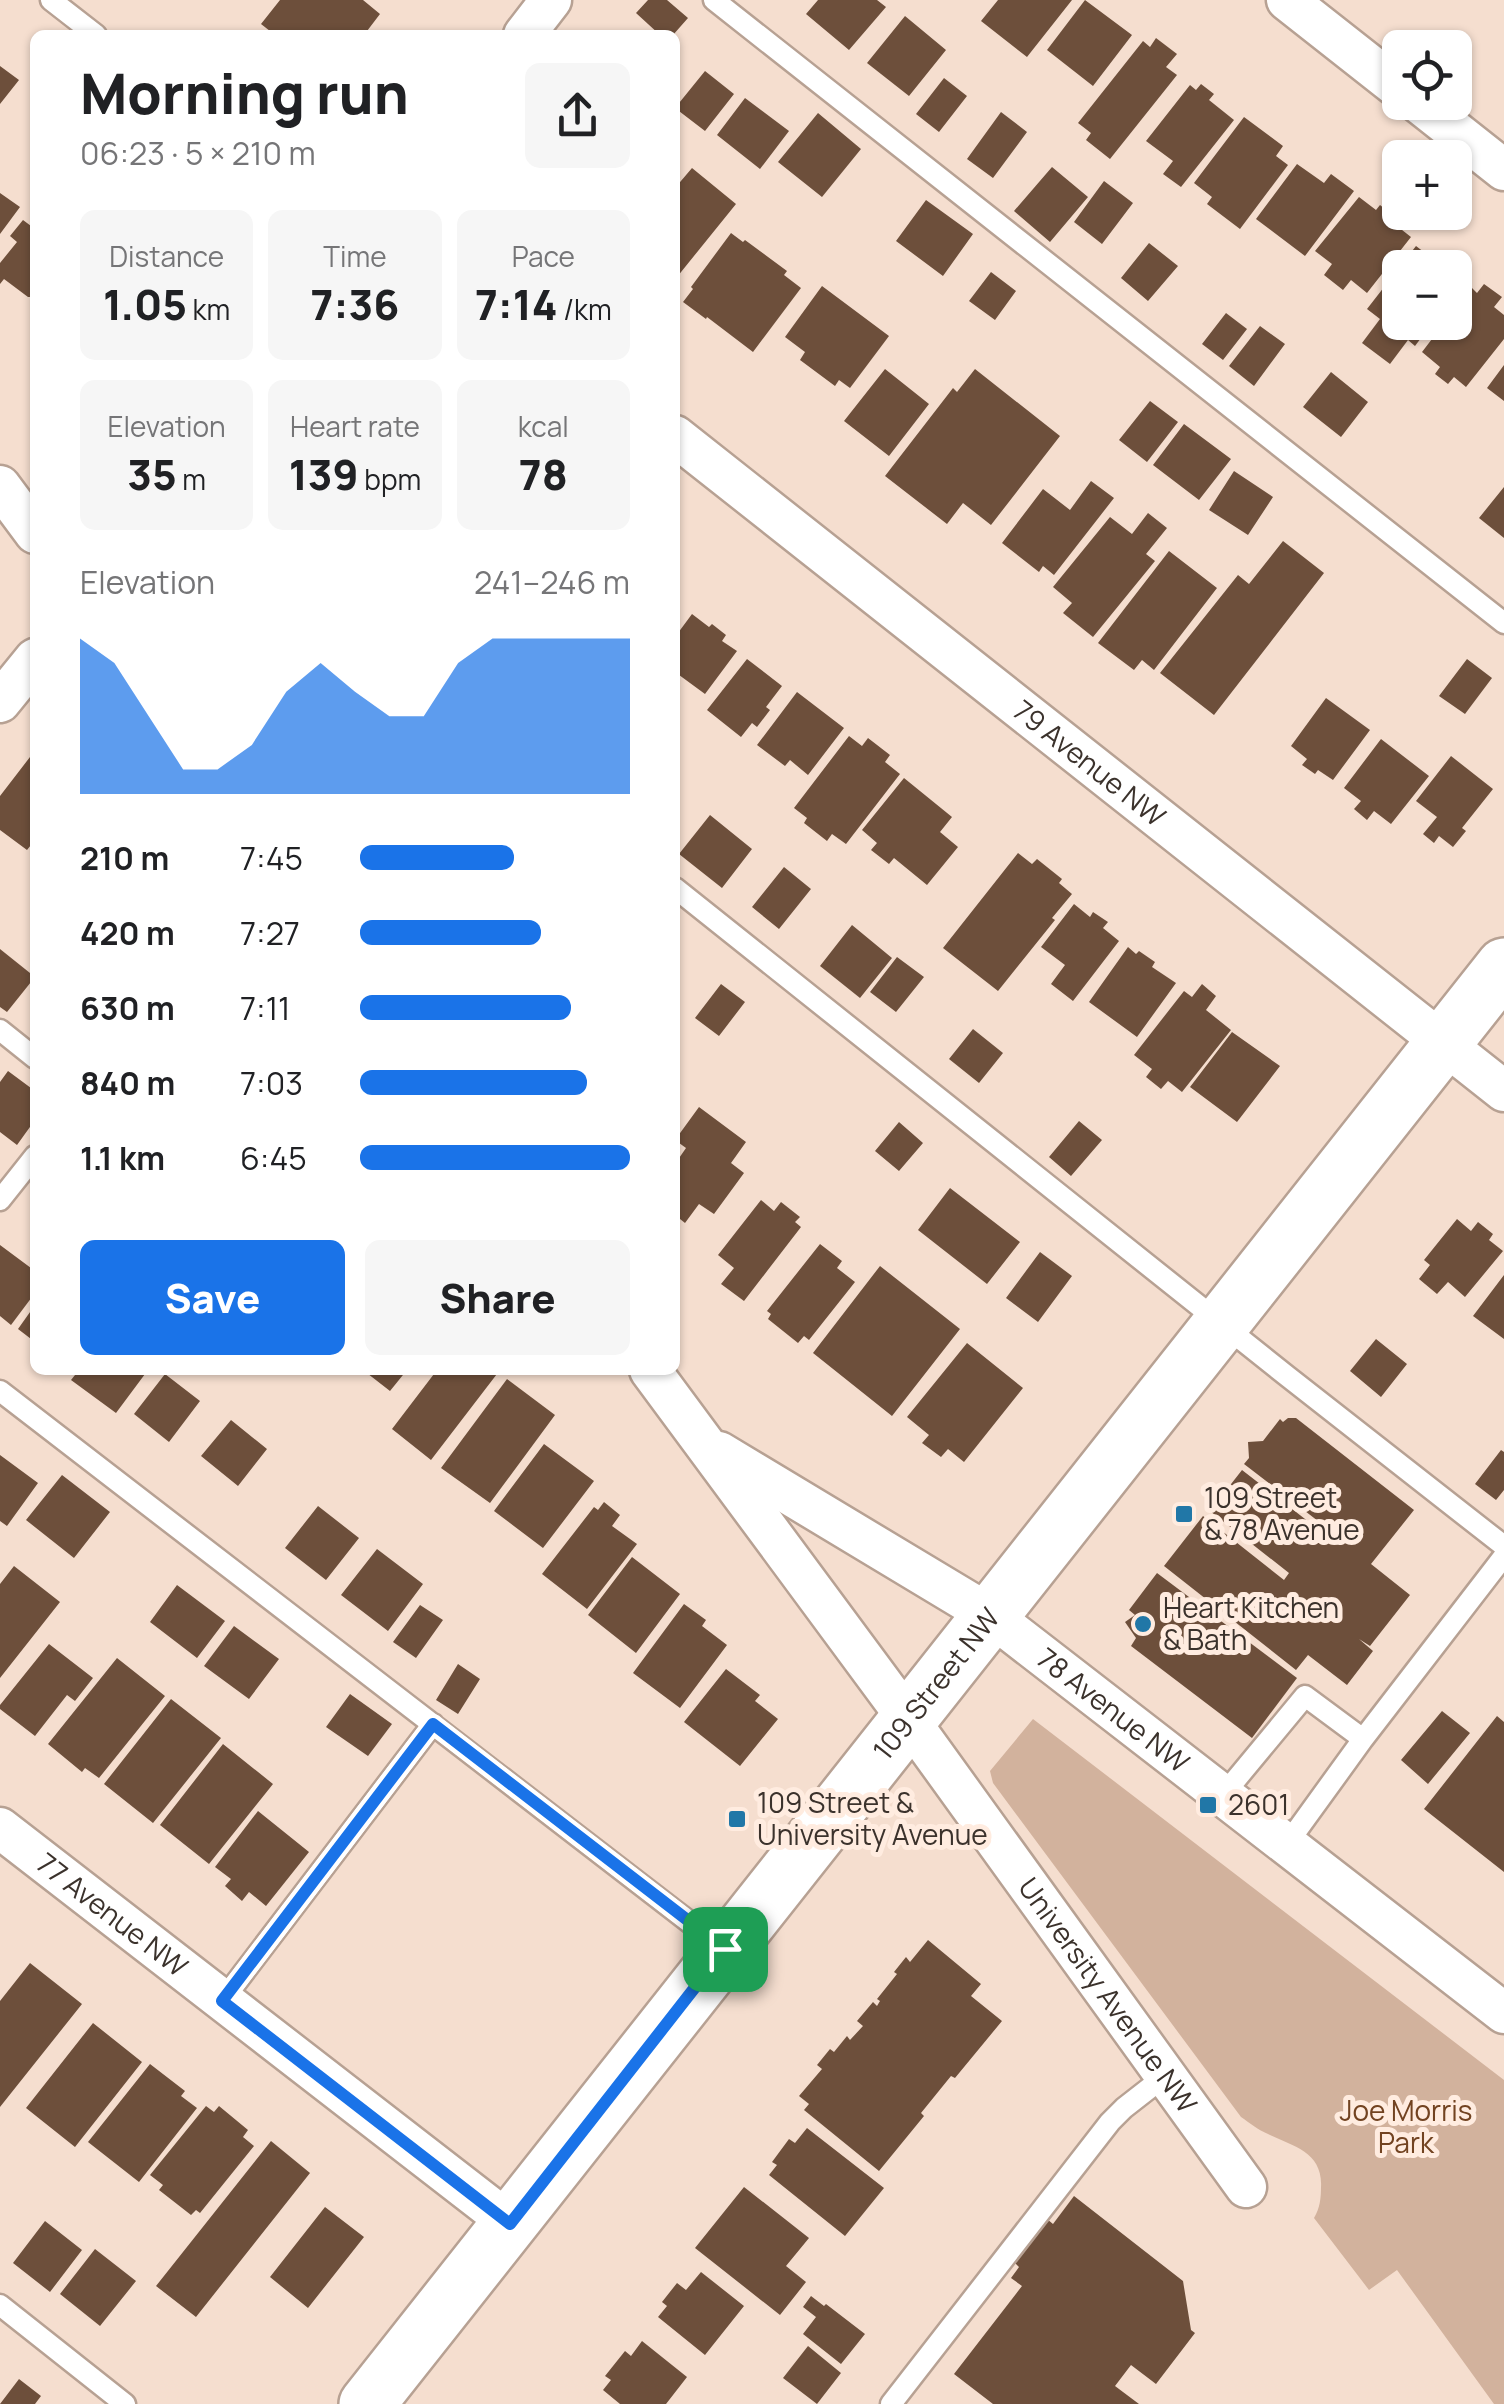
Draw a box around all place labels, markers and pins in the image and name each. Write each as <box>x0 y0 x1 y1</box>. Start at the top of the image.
place label: 109 Street & 78 Avenue <box>1204 1478 1360 1548</box>
marker: 109 Street & 78 Avenue <box>1173 1503 1195 1525</box>
place label: Heart Kitchen & Bath <box>1163 1588 1339 1658</box>
marker: Heart Kitchen & Bath <box>1132 1613 1154 1635</box>
place label: 109 Street & University Avenue <box>757 1783 988 1853</box>
place label: 2601 <box>1228 1785 1289 1823</box>
marker: 2601 <box>1197 1794 1219 1816</box>
marker: 109 Street & University Avenue <box>726 1808 748 1830</box>
pin <box>683 1907 768 1992</box>

